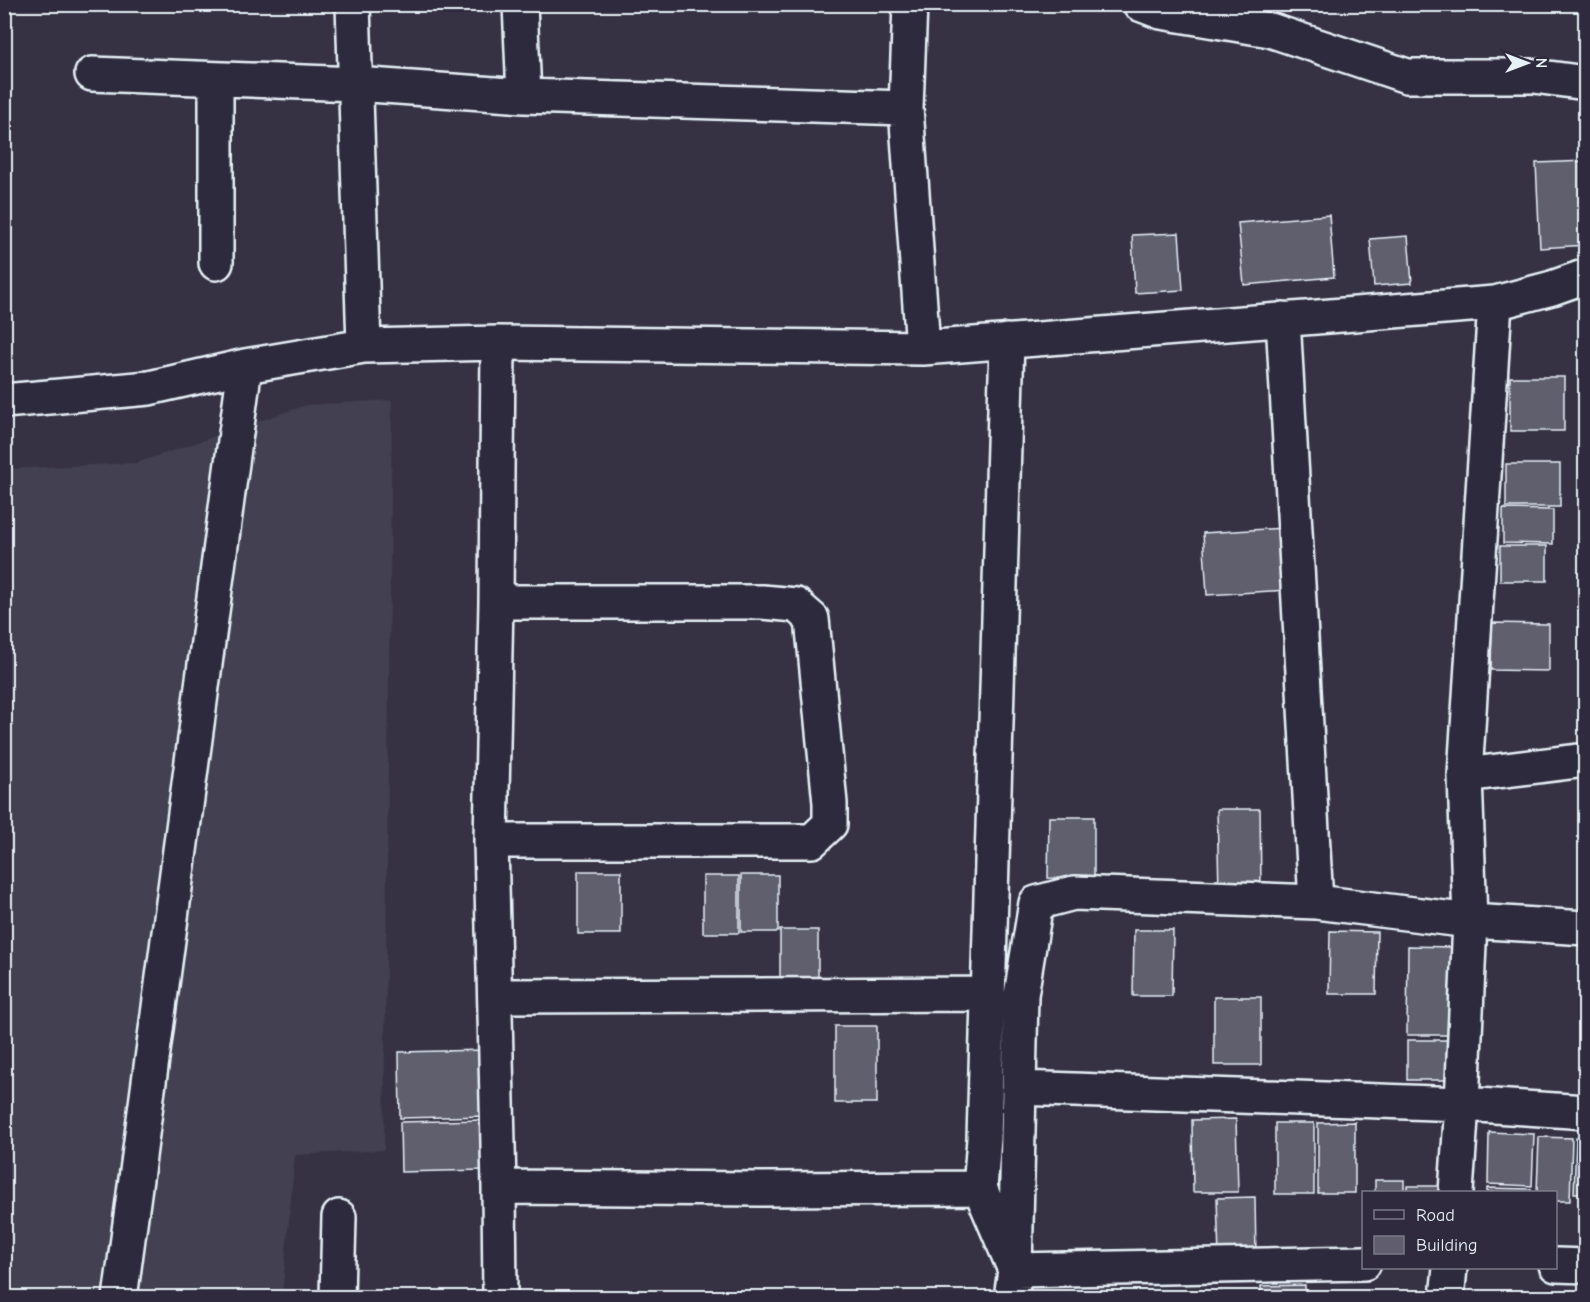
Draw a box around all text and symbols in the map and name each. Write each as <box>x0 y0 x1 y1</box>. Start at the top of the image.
north arrow <box>1497 33 1557 93</box>
text: N <box>1532 58 1550 68</box>
legend <box>1362 1191 1557 1269</box>
text: Road <box>1416 1205 1455 1226</box>
text: Building <box>1416 1235 1478 1256</box>

